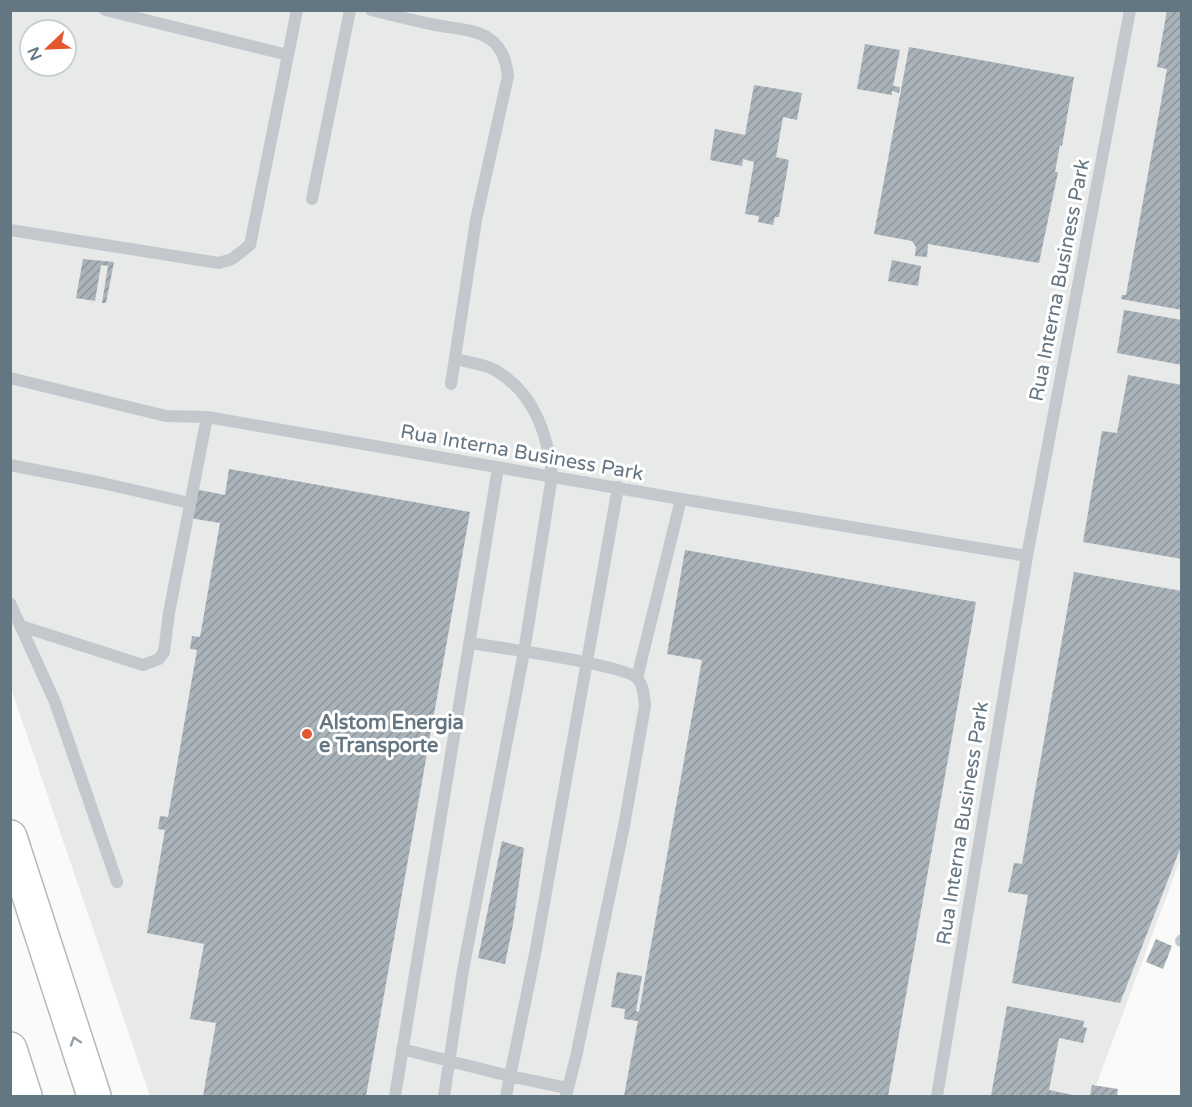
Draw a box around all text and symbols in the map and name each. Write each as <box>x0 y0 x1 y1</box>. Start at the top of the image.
north arrow <box>18 18 78 78</box>
text: N <box>23 44 47 63</box>
street label: Rua Interna Business Park <box>1025 157 1095 403</box>
street label: Rua Interna Business Park <box>398 420 645 486</box>
street label: Rua Interna Business Park <box>932 699 994 947</box>
place label: Alstom Energia e Transporte <box>319 711 464 758</box>
marker: Alstom Energia e Transporte <box>300 727 314 741</box>
one-way arrow <box>70 1036 83 1047</box>

